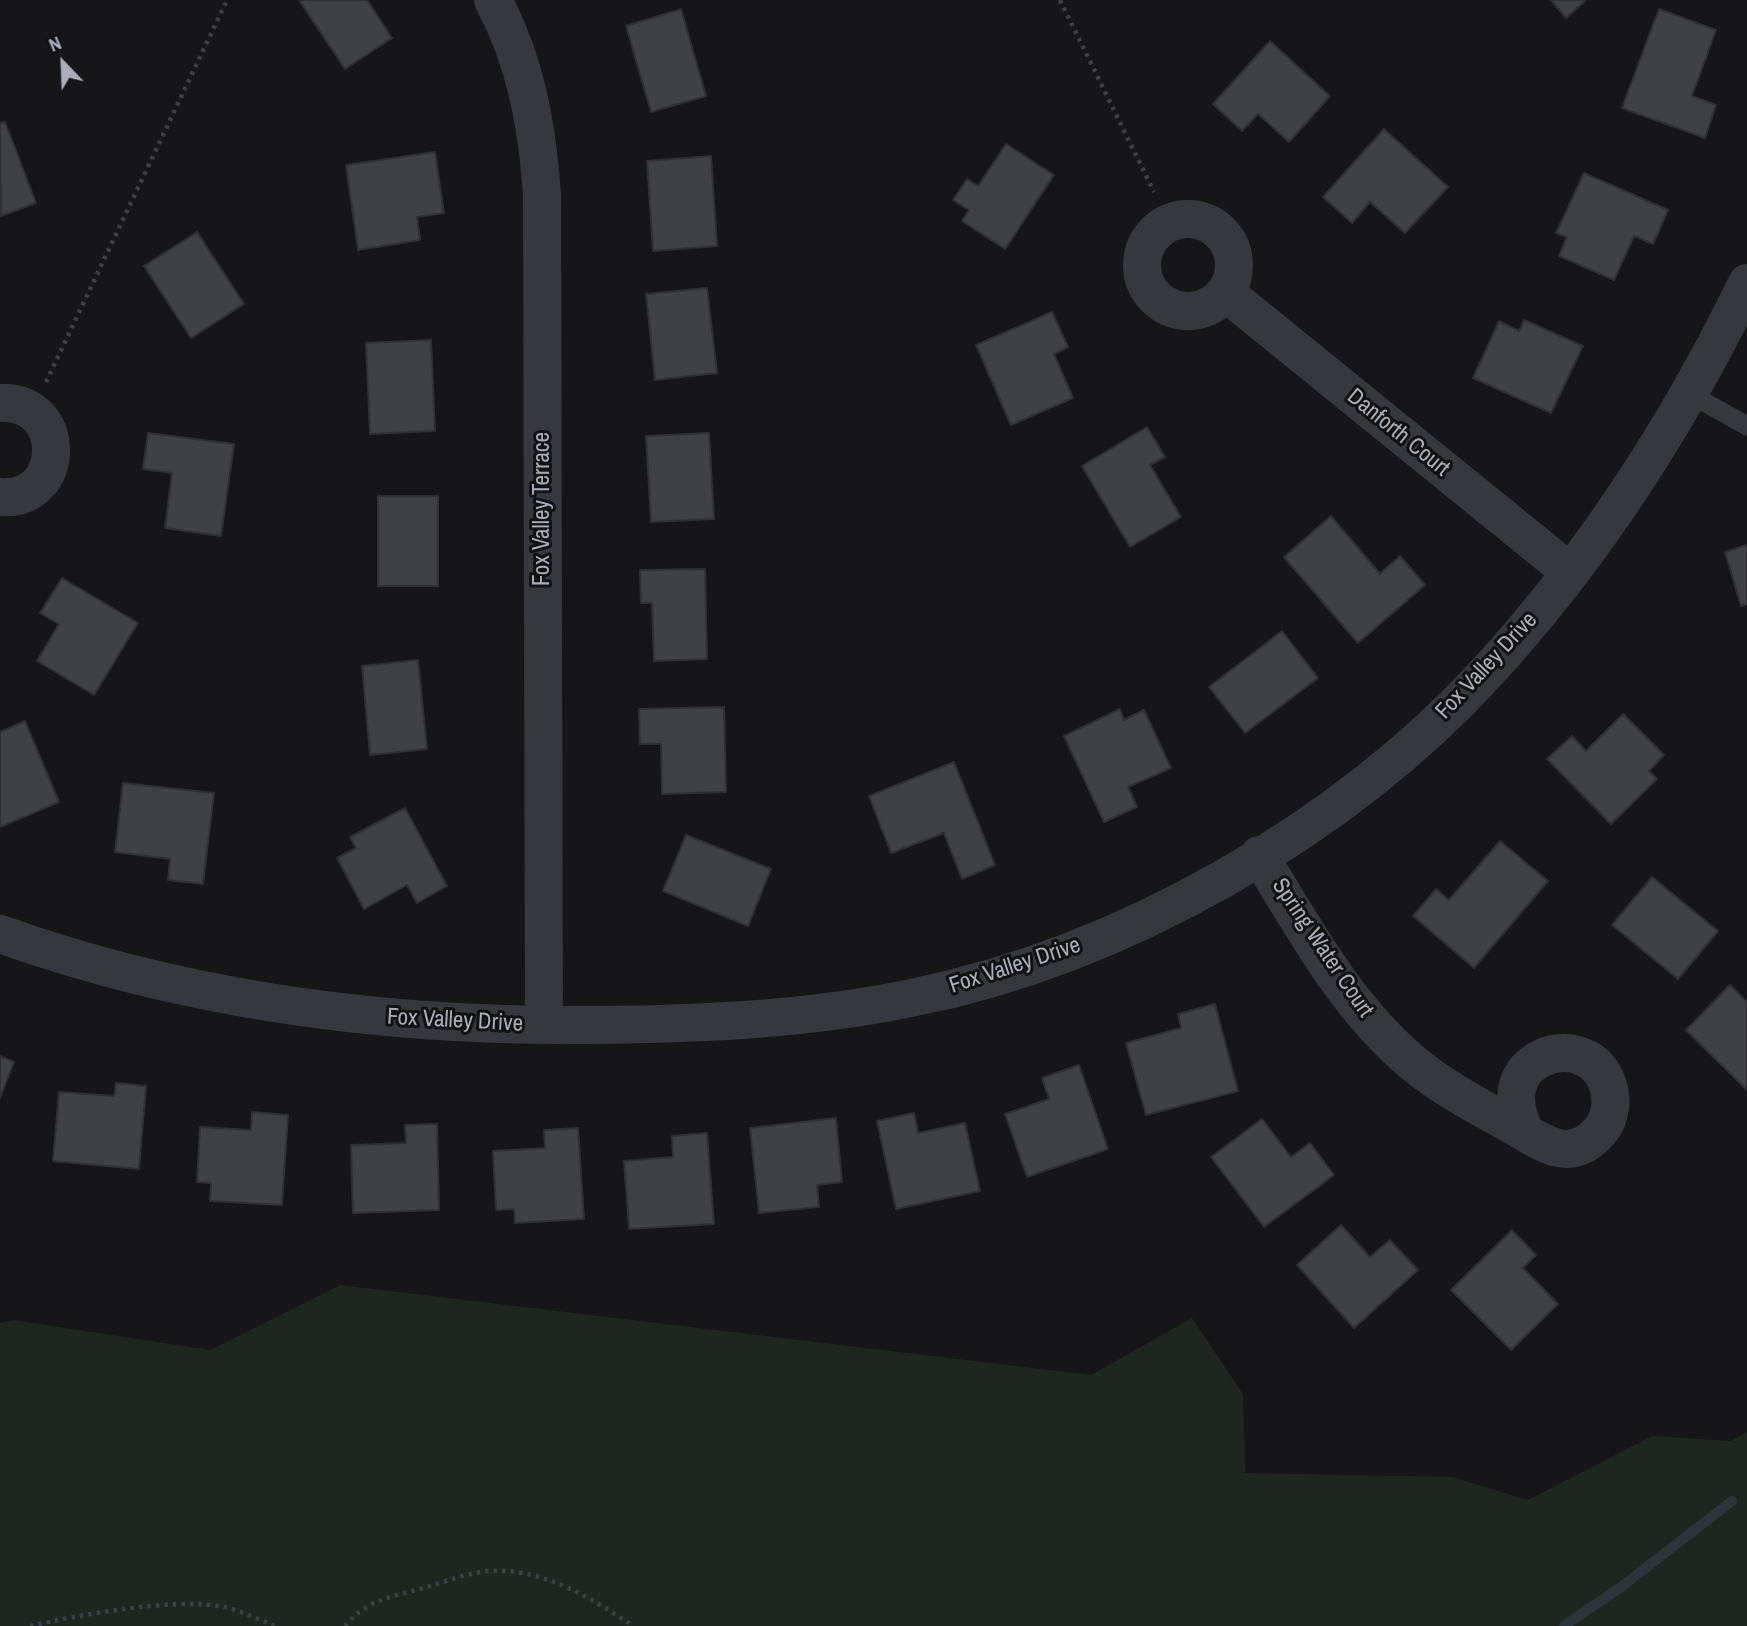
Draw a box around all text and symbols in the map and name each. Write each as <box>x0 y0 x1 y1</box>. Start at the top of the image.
north arrow <box>28 28 98 98</box>
text: N <box>45 30 65 58</box>
street label: Danforth Court <box>1341 383 1455 483</box>
street label: Fox Valley Terrace <box>529 432 557 586</box>
street label: Fox Valley Drive <box>1431 607 1543 725</box>
street label: Spring Water Court <box>1265 873 1379 1023</box>
street label: Fox Valley Drive <box>946 932 1084 1000</box>
street label: Fox Valley Drive <box>386 1004 524 1038</box>

